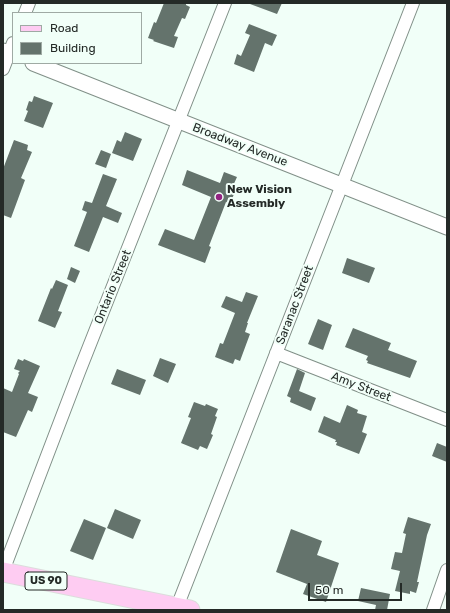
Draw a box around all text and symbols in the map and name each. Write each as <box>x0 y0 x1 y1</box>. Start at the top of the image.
legend <box>12 12 142 64</box>
text: Road <box>50 21 78 35</box>
text: Building <box>50 41 96 55</box>
street label: Broadway Avenue <box>190 120 290 170</box>
place label: New Vision Assembly <box>227 183 292 211</box>
marker: New Vision Assembly <box>214 192 224 202</box>
street label: Ontario Street <box>92 248 134 326</box>
street label: Saranac Street <box>273 264 317 346</box>
street label: Amy Street <box>329 369 393 405</box>
road number: US 90 <box>25 572 67 590</box>
scale bar <box>310 575 404 601</box>
text: 50 m <box>315 583 343 597</box>

